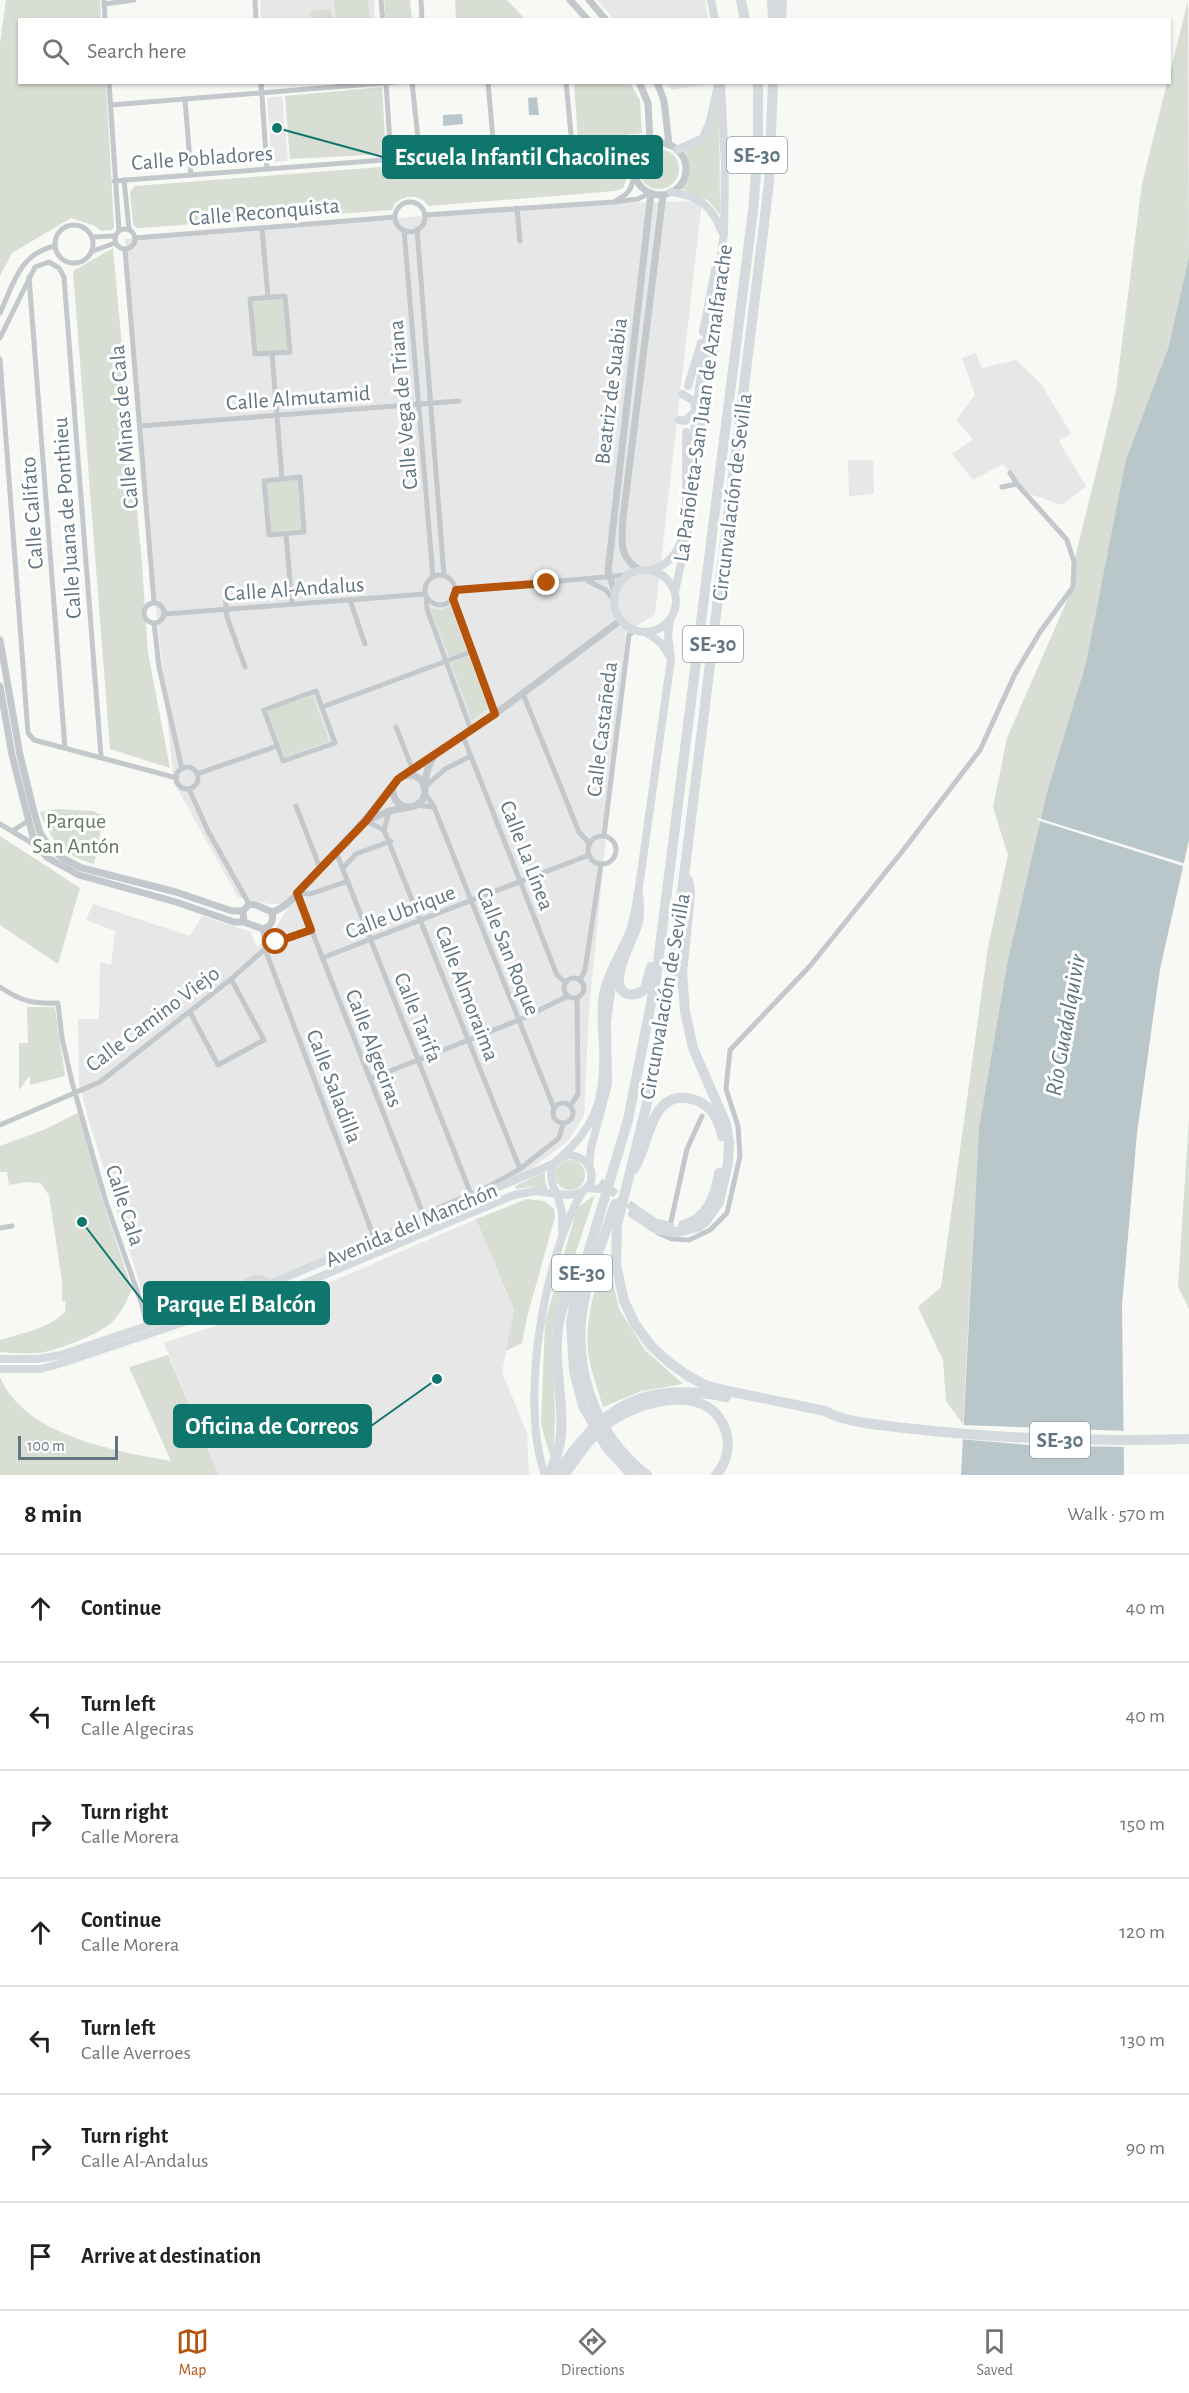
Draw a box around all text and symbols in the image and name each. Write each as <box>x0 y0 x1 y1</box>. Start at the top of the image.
search box <box>18 18 1171 84</box>
icon: search <box>39 35 72 68</box>
text: Search here <box>87 40 186 62</box>
callout: Escuela Infantil Chacolines <box>383 136 662 178</box>
road number: SE-30 <box>727 137 787 173</box>
street label: Calle Pobladores <box>131 142 274 174</box>
text: Escuela Infantil Chacolines <box>394 146 650 170</box>
street label: Calle Reconquista <box>188 194 340 230</box>
street label: La Pañoleta-San Juan de Aznalfarache <box>670 243 736 563</box>
street label: Beatriz de Suabia <box>591 316 631 466</box>
street label: Calle Vega de Triana <box>385 319 421 491</box>
street label: Calle Minas de Cala <box>106 344 142 510</box>
street label: Calle Almutamid <box>225 382 371 414</box>
street label: Circunvalación de Sevilla <box>708 392 756 602</box>
street label: Calle Juana de Ponthieu <box>49 416 85 619</box>
street label: Calle Califato <box>17 456 47 570</box>
route end <box>533 569 559 595</box>
street label: Calle Al-Andalus <box>223 573 365 605</box>
road number: SE-30 <box>683 626 743 662</box>
street label: Calle Castañeda <box>583 660 621 798</box>
street label: Calle La Línea <box>496 798 558 913</box>
park label: Parque San Antón <box>32 810 120 857</box>
street label: Calle Ubrique <box>342 881 458 943</box>
street label: Calle San Roque <box>472 884 544 1019</box>
street label: Circunvalación de Sevilla <box>636 891 694 1101</box>
street label: Calle Almoraima <box>431 923 503 1064</box>
route start <box>262 928 288 954</box>
water label: Río Guadalquivir <box>1042 951 1090 1098</box>
street label: Calle Camino Viejo <box>82 962 223 1076</box>
street label: Calle Tarifa <box>390 969 446 1065</box>
street label: Calle Algeciras <box>342 986 407 1110</box>
street label: Calle Saladilla <box>302 1027 366 1146</box>
street label: Calle Cala <box>102 1162 148 1248</box>
street label: Avenida del Manchón <box>322 1179 500 1271</box>
road number: SE-30 <box>552 1255 612 1291</box>
callout: Parque El Balcón <box>144 1282 329 1324</box>
text: Parque El Balcón <box>156 1293 316 1317</box>
callout: Oficina de Correos <box>174 1405 371 1447</box>
text: Oficina de Correos <box>185 1415 359 1439</box>
road number: SE-30 <box>1030 1422 1090 1458</box>
scale bar <box>18 1433 118 1460</box>
text: 100 m <box>27 1438 65 1454</box>
text: 8 min <box>24 1501 82 1527</box>
text: Walk · 570 m <box>1067 1504 1165 1524</box>
icon: ahead <box>24 1592 57 1625</box>
text: Continue <box>81 1597 161 1619</box>
text: 40 m <box>1126 1598 1165 1618</box>
text: Turn left <box>81 1693 155 1715</box>
icon: left <box>24 1700 57 1733</box>
text: 40 m <box>1126 1706 1165 1726</box>
text: Calle Algeciras <box>81 1719 194 1739</box>
text: Turn right <box>81 1801 168 1823</box>
icon: right <box>24 1808 57 1841</box>
text: 150 m <box>1120 1814 1165 1834</box>
text: Calle Morera <box>81 1827 179 1847</box>
text: Continue <box>81 1909 161 1931</box>
icon: ahead <box>24 1916 57 1949</box>
text: 120 m <box>1119 1922 1165 1942</box>
text: Calle Morera <box>81 1935 179 1955</box>
text: Turn left <box>81 2017 155 2039</box>
icon: left <box>24 2024 57 2057</box>
text: 130 m <box>1120 2030 1165 2050</box>
text: Calle Averroes <box>81 2043 191 2063</box>
text: Turn right <box>81 2125 168 2147</box>
icon: right <box>24 2132 57 2165</box>
text: 90 m <box>1126 2138 1165 2158</box>
text: Calle Al-Andalus <box>81 2151 209 2171</box>
icon: arrive <box>24 2240 57 2273</box>
text: Arrive at destination <box>81 2245 261 2267</box>
tab: Map <box>176 2325 209 2380</box>
tab: Directions <box>561 2325 625 2380</box>
tab: Saved <box>976 2325 1013 2380</box>

